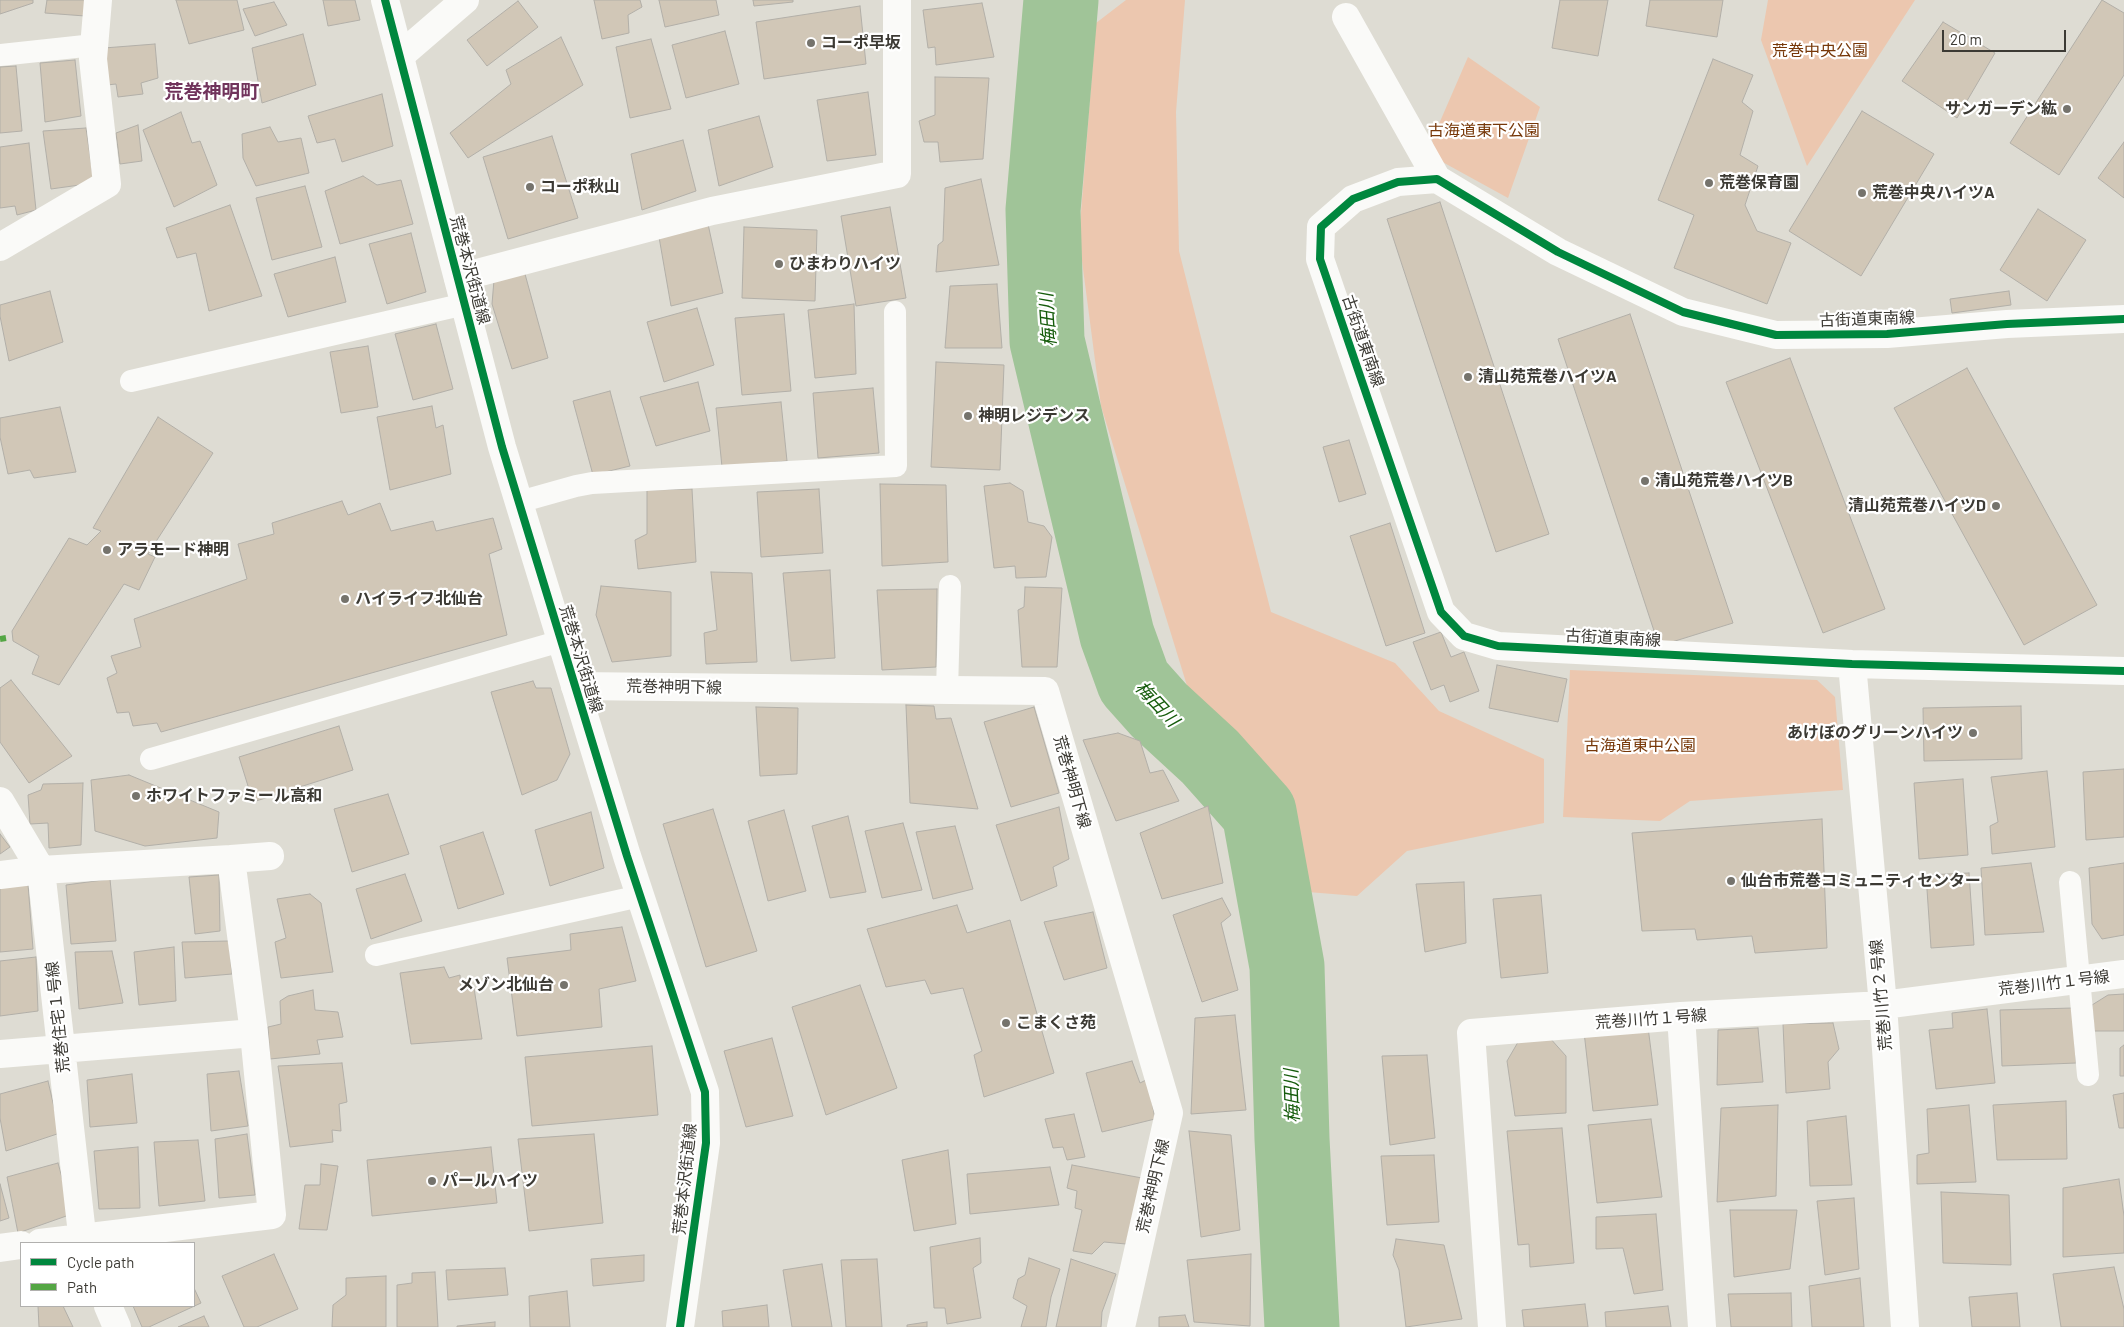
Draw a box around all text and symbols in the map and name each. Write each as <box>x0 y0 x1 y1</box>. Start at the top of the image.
scale bar <box>1944 20 2068 52</box>
text: 20 m <box>1950 30 1982 48</box>
place label: コーポ早坂 <box>821 33 901 53</box>
marker: コーポ早坂 <box>805 37 817 49</box>
park label: 荒巻中央公園 <box>1772 41 1868 61</box>
district label: 荒巻神明町 <box>165 81 259 103</box>
place label: サンガーデン紘 <box>1945 99 2057 119</box>
marker: サンガーデン紘 <box>2061 103 2073 115</box>
park label: 古海道東下公園 <box>1428 121 1540 141</box>
place label: 荒巻保育園 <box>1719 173 1799 193</box>
place label: コーポ秋山 <box>540 177 620 197</box>
marker: 荒巻保育園 <box>1703 177 1715 189</box>
marker: コーポ秋山 <box>524 181 536 193</box>
place label: 荒巻中央ハイツA <box>1872 183 1995 203</box>
marker: 荒巻中央ハイツA <box>1856 187 1868 199</box>
street label: 荒巻本沢街道線 <box>446 213 494 327</box>
place label: ひまわりハイツ <box>789 254 901 274</box>
marker: ひまわりハイツ <box>773 258 785 270</box>
water label: 梅田川 <box>1035 292 1061 348</box>
street label: 古街道東南線 <box>1338 292 1388 390</box>
street label: 古街道東南線 <box>1819 308 1915 330</box>
place label: 清山苑荒巻ハイツA <box>1478 367 1617 387</box>
marker: 清山苑荒巻ハイツA <box>1462 371 1474 383</box>
place label: 神明レジデンス <box>978 406 1090 426</box>
marker: 神明レジデンス <box>962 410 974 422</box>
place label: 清山苑荒巻ハイツB <box>1655 471 1793 491</box>
marker: 清山苑荒巻ハイツB <box>1639 475 1651 487</box>
place label: 清山苑荒巻ハイツD <box>1848 496 1986 516</box>
marker: 清山苑荒巻ハイツD <box>1990 500 2002 512</box>
place label: アラモード神明 <box>117 540 229 560</box>
marker: アラモード神明 <box>101 544 113 556</box>
place label: ハイライフ北仙台 <box>355 589 483 609</box>
marker: ハイライフ北仙台 <box>339 593 351 605</box>
street label: 荒巻本沢街道線 <box>555 603 607 715</box>
street label: 古街道東南線 <box>1565 626 1661 650</box>
street label: 荒巻神明下線 <box>626 677 722 697</box>
water label: 梅田川 <box>1131 677 1183 731</box>
place label: あけぼのグリーンハイツ <box>1787 723 1963 743</box>
marker: あけぼのグリーンハイツ <box>1967 727 1979 739</box>
street label: 荒巻神明下線 <box>1050 733 1094 831</box>
park label: 古海道東中公園 <box>1584 736 1696 756</box>
place label: ホワイトファミール高和 <box>146 786 322 806</box>
marker: ホワイトファミール高和 <box>130 790 142 802</box>
place label: 仙台市荒巻コミュニティセンター <box>1741 871 1981 891</box>
marker: 仙台市荒巻コミュニティセンター <box>1725 875 1737 887</box>
street label: 荒巻川竹２号線 <box>1867 938 1895 1052</box>
street label: 荒巻住宅１号線 <box>43 960 73 1074</box>
street label: 荒巻川竹１号線 <box>1997 967 2111 999</box>
place label: メゾン北仙台 <box>458 975 554 995</box>
marker: メゾン北仙台 <box>558 979 570 991</box>
street label: 荒巻川竹１号線 <box>1594 1006 1708 1032</box>
place label: こまくさ苑 <box>1016 1013 1096 1033</box>
marker: こまくさ苑 <box>1000 1017 1012 1029</box>
water label: 梅田川 <box>1280 1069 1304 1123</box>
street label: 荒巻本沢街道線 <box>670 1122 700 1236</box>
street label: 荒巻神明下線 <box>1133 1137 1173 1235</box>
place label: パールハイツ <box>442 1171 538 1191</box>
marker: パールハイツ <box>426 1175 438 1187</box>
legend <box>20 1242 195 1307</box>
text: Cycle path <box>67 1253 134 1271</box>
text: Path <box>67 1278 97 1296</box>

